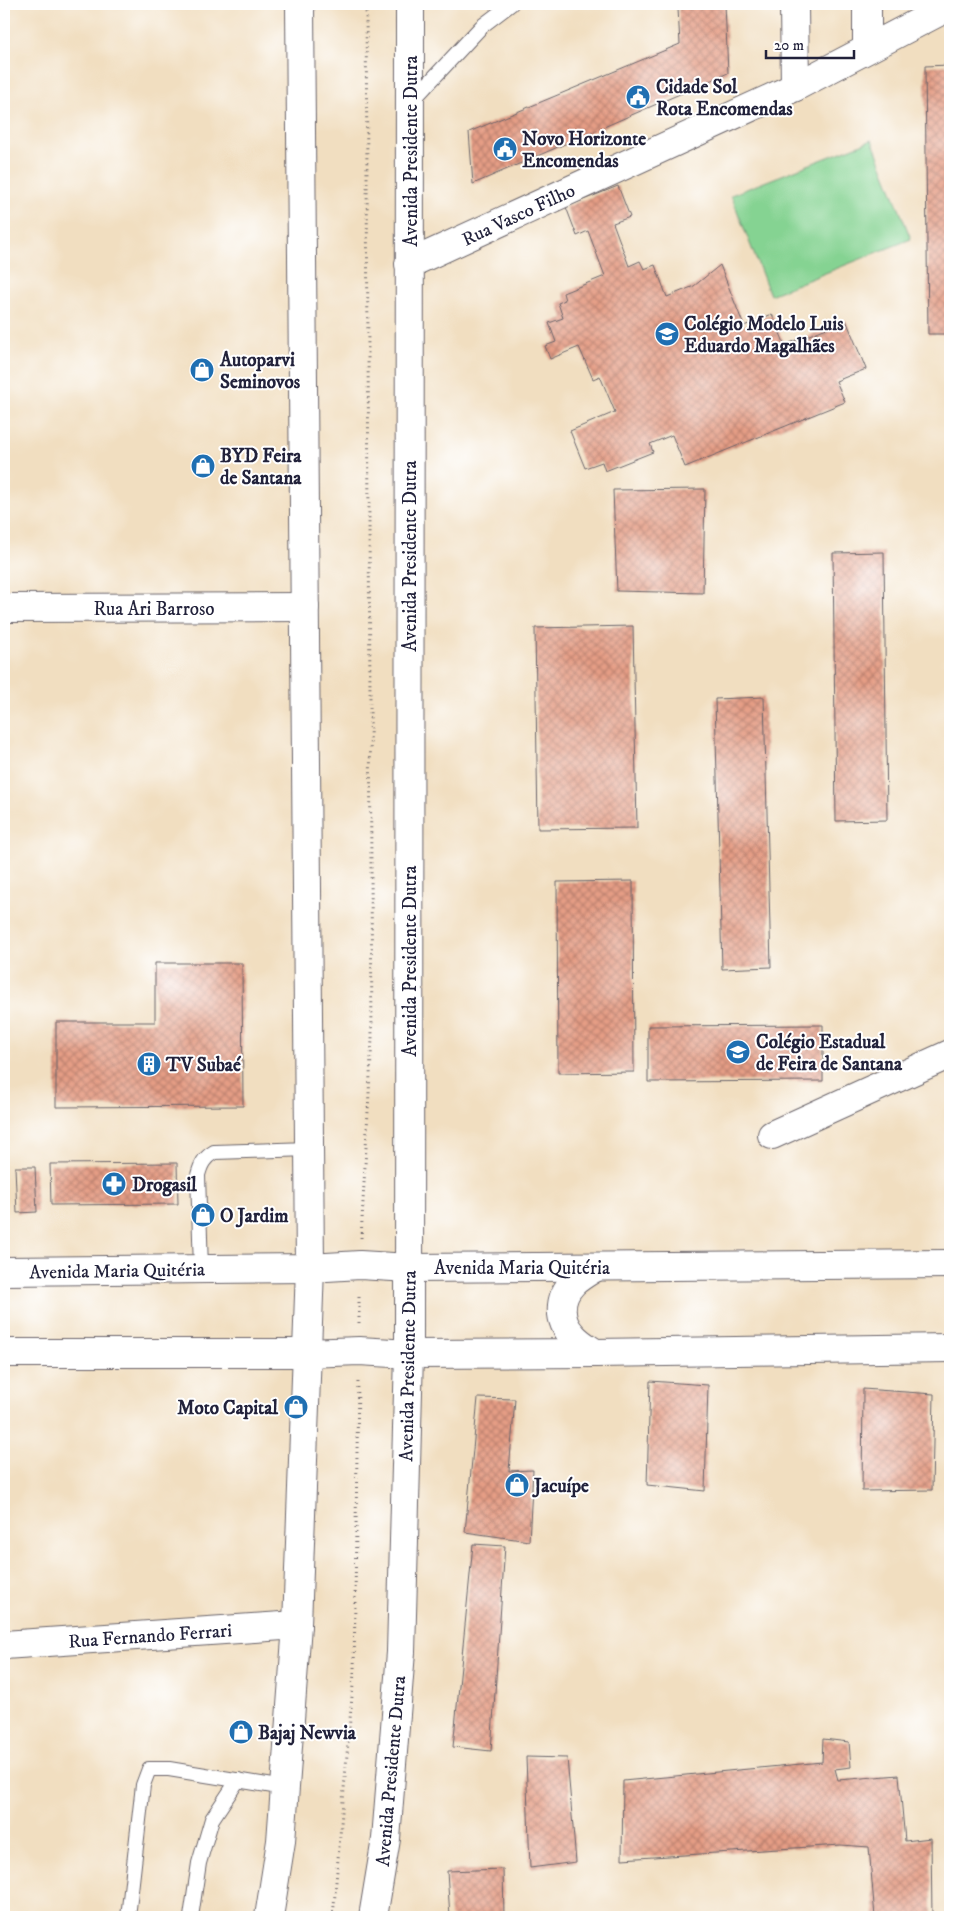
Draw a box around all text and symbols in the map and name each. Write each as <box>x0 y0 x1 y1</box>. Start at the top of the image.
scale bar <box>766 28 854 60</box>
text: 20 m <box>774 36 804 55</box>
street label: Avenida Presidente Dutra <box>400 55 423 247</box>
place label: Cidade Sol Rota Encomendas <box>656 76 793 121</box>
public building icon: Cidade Sol Rota Encomendas <box>625 84 651 110</box>
place label: Novo Horizonte Encomendas <box>522 128 646 173</box>
public building icon: Novo Horizonte Encomendas <box>492 136 518 162</box>
street label: Rua Vasco Filho <box>458 179 579 252</box>
place label: Colégio Modelo Luis Eduardo Magalhães <box>684 313 844 358</box>
school or university icon: Colégio Modelo Luis Eduardo Magalhães <box>654 321 680 347</box>
place label: Autoparvi Seminovos <box>219 349 301 394</box>
shop icon: Autoparvi Seminovos <box>189 357 215 383</box>
place label: BYD Feira de Santana <box>220 445 302 490</box>
shop icon: BYD Feira de Santana <box>190 453 216 479</box>
street label: Avenida Presidente Dutra <box>399 460 422 652</box>
street label: Rua Ari Barroso <box>93 598 215 621</box>
street label: Avenida Presidente Dutra <box>399 865 422 1057</box>
place label: Colégio Estadual de Feira de Santana <box>756 1031 903 1076</box>
school or university icon: Colégio Estadual de Feira de Santana <box>725 1039 751 1065</box>
building icon: TV Subaé <box>136 1051 162 1077</box>
place label: TV Subaé <box>165 1054 242 1077</box>
pharmacy icon: Drogasil <box>101 1171 127 1197</box>
place label: Drogasil <box>132 1174 197 1197</box>
shop icon: O Jardim <box>190 1202 216 1228</box>
place label: O Jardim <box>220 1205 289 1228</box>
street label: Avenida Maria Quitéria <box>434 1257 610 1280</box>
street label: Avenida Maria Quitéria <box>29 1258 205 1285</box>
street label: Avenida Presidente Dutra <box>395 1270 422 1462</box>
shop icon: Moto Capital <box>283 1394 309 1420</box>
place label: Moto Capital <box>177 1397 278 1420</box>
shop icon: Jacuípe <box>504 1472 530 1498</box>
place label: Jacuípe <box>532 1475 589 1498</box>
street label: Rua Fernando Ferrari <box>68 1619 233 1654</box>
street label: Avenida Presidente Dutra <box>372 1675 411 1867</box>
shop icon: Bajaj Newvia <box>228 1719 254 1745</box>
place label: Bajaj Newvia <box>258 1722 357 1746</box>

